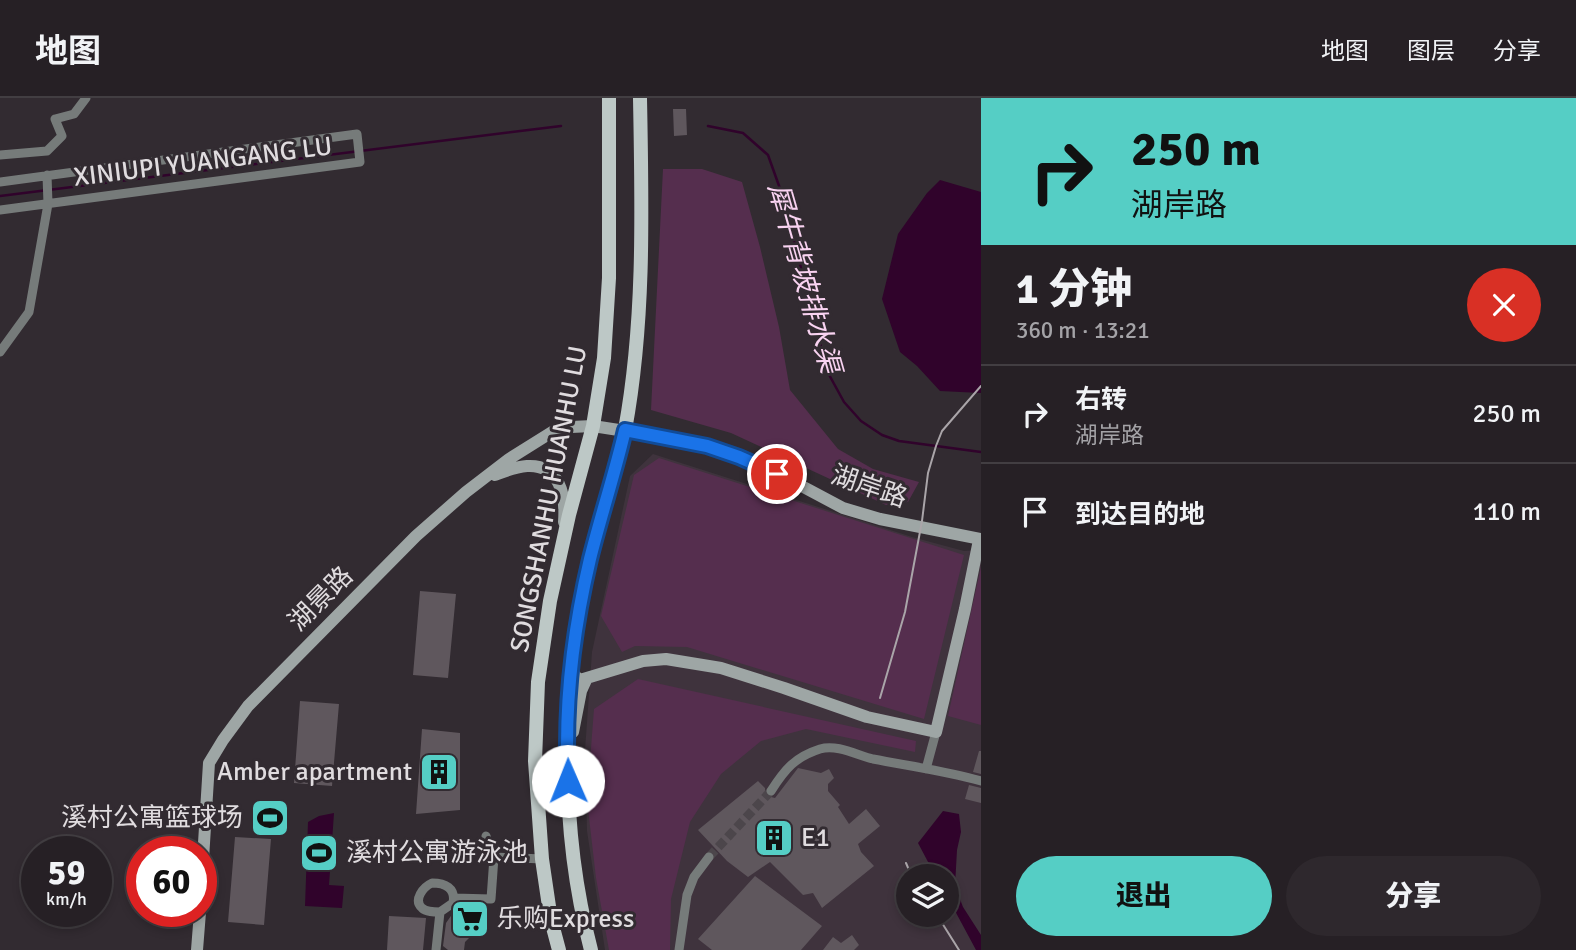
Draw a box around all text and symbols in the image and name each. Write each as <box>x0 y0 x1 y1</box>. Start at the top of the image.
text: 地图 <box>35 31 101 72</box>
text: 地图 <box>1321 36 1369 66</box>
text: 图层 <box>1407 36 1455 66</box>
text: 分享 <box>1493 36 1541 66</box>
text: 250 m <box>1131 119 1261 179</box>
icon: right <box>1016 126 1107 217</box>
street label: XINIUPI YUANGANG LU <box>72 130 334 194</box>
water label: 犀牛背坡排水渠 <box>761 179 848 381</box>
text: 湖岸路 <box>1131 186 1227 225</box>
text: 1 分钟 <box>1016 264 1132 315</box>
button: close <box>1467 268 1541 342</box>
text: 360 m · 13:21 <box>1016 316 1150 345</box>
street label: SONGSHANHU HUANHU LU <box>504 343 594 655</box>
text: 右转 <box>1075 384 1127 416</box>
icon: right <box>1016 395 1054 433</box>
text: 250 m <box>1472 398 1541 430</box>
text: 湖岸路 <box>1075 421 1144 450</box>
pin <box>747 444 807 504</box>
icon: arrive <box>758 455 796 493</box>
street label: 湖岸路 <box>827 459 911 515</box>
icon: arrive <box>1016 493 1054 531</box>
text: 110 m <box>1472 496 1541 528</box>
text: 到达目的地 <box>1075 499 1205 531</box>
street label: 湖景路 <box>282 560 360 638</box>
position arrow <box>531 744 605 818</box>
building icon: Amber apartment <box>418 751 460 793</box>
place label: Amber apartment <box>217 756 412 788</box>
sports icon: 溪村公寓篮球场 <box>249 797 291 839</box>
place label: 溪村公寓篮球场 <box>61 802 243 834</box>
building icon: E1 <box>753 817 795 859</box>
place label: E1 <box>801 822 830 854</box>
sports icon: 溪村公寓游泳池 <box>298 832 340 874</box>
speed limit sign: 60 <box>126 836 217 927</box>
place label: 溪村公寓游泳池 <box>346 837 528 869</box>
text: 59 <box>48 851 85 894</box>
button: 退出 <box>1016 856 1272 936</box>
button: 分享 <box>1286 856 1541 936</box>
map controls <box>896 864 959 927</box>
button: layers <box>896 864 959 927</box>
text: km/h <box>46 888 87 910</box>
supermarket icon: 乐购Express <box>449 898 491 940</box>
place label: 乐购Express <box>497 903 634 935</box>

